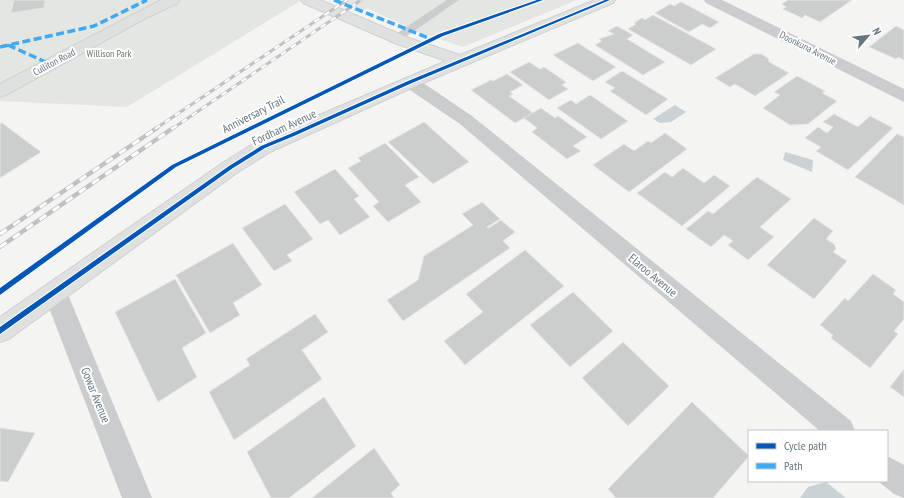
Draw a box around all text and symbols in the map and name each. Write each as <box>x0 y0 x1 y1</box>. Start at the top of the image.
north arrow <box>848 16 888 56</box>
text: N <box>869 25 884 37</box>
street label: Doonkuna Avenue <box>777 28 839 68</box>
street label: Culliton Road <box>31 45 77 79</box>
park label: Willison Park <box>87 47 132 60</box>
street label: Anniversary Trail <box>219 92 287 136</box>
street label: Fordham Avenue <box>250 106 319 148</box>
street label: Elaroo Avenue <box>626 250 680 300</box>
street label: Gowar Avenue <box>78 365 114 425</box>
legend <box>748 430 888 482</box>
text: Cycle path <box>784 438 827 453</box>
text: Path <box>784 458 802 473</box>

